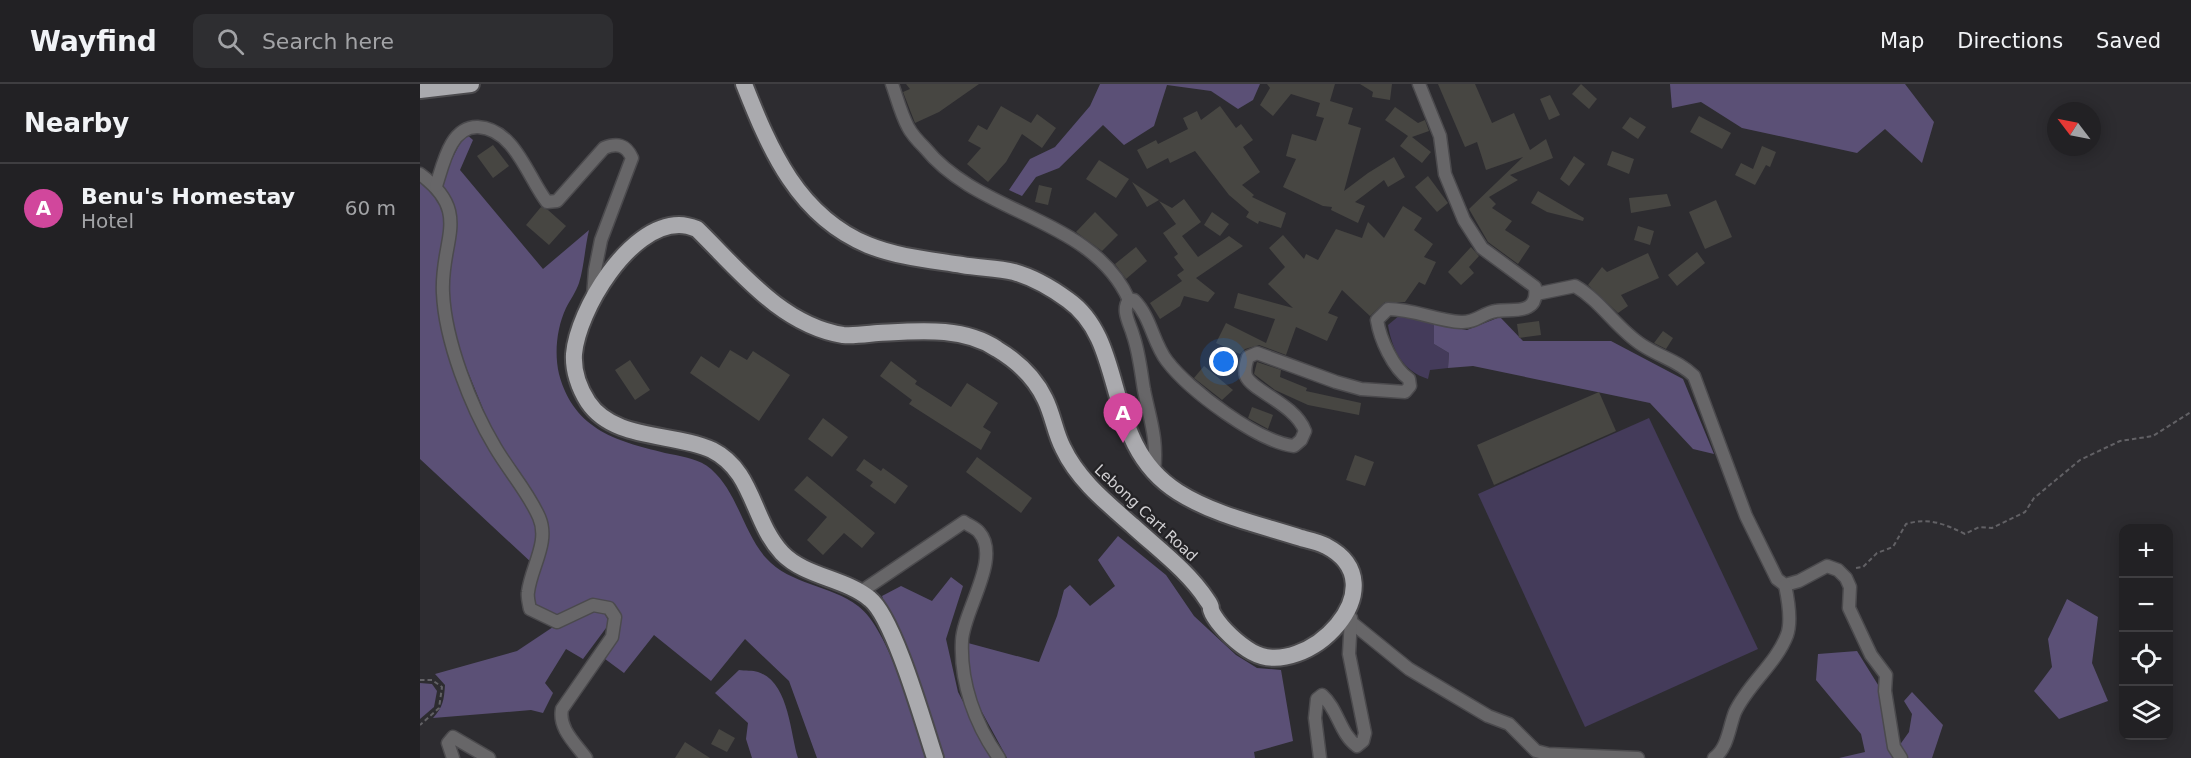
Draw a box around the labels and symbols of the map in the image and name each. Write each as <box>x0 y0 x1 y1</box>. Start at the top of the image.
north arrow <box>2047 102 2101 156</box>
your location <box>1209 347 1238 376</box>
pin: A <box>1104 394 1142 443</box>
street label: Lebong Cart Road <box>1091 461 1201 565</box>

